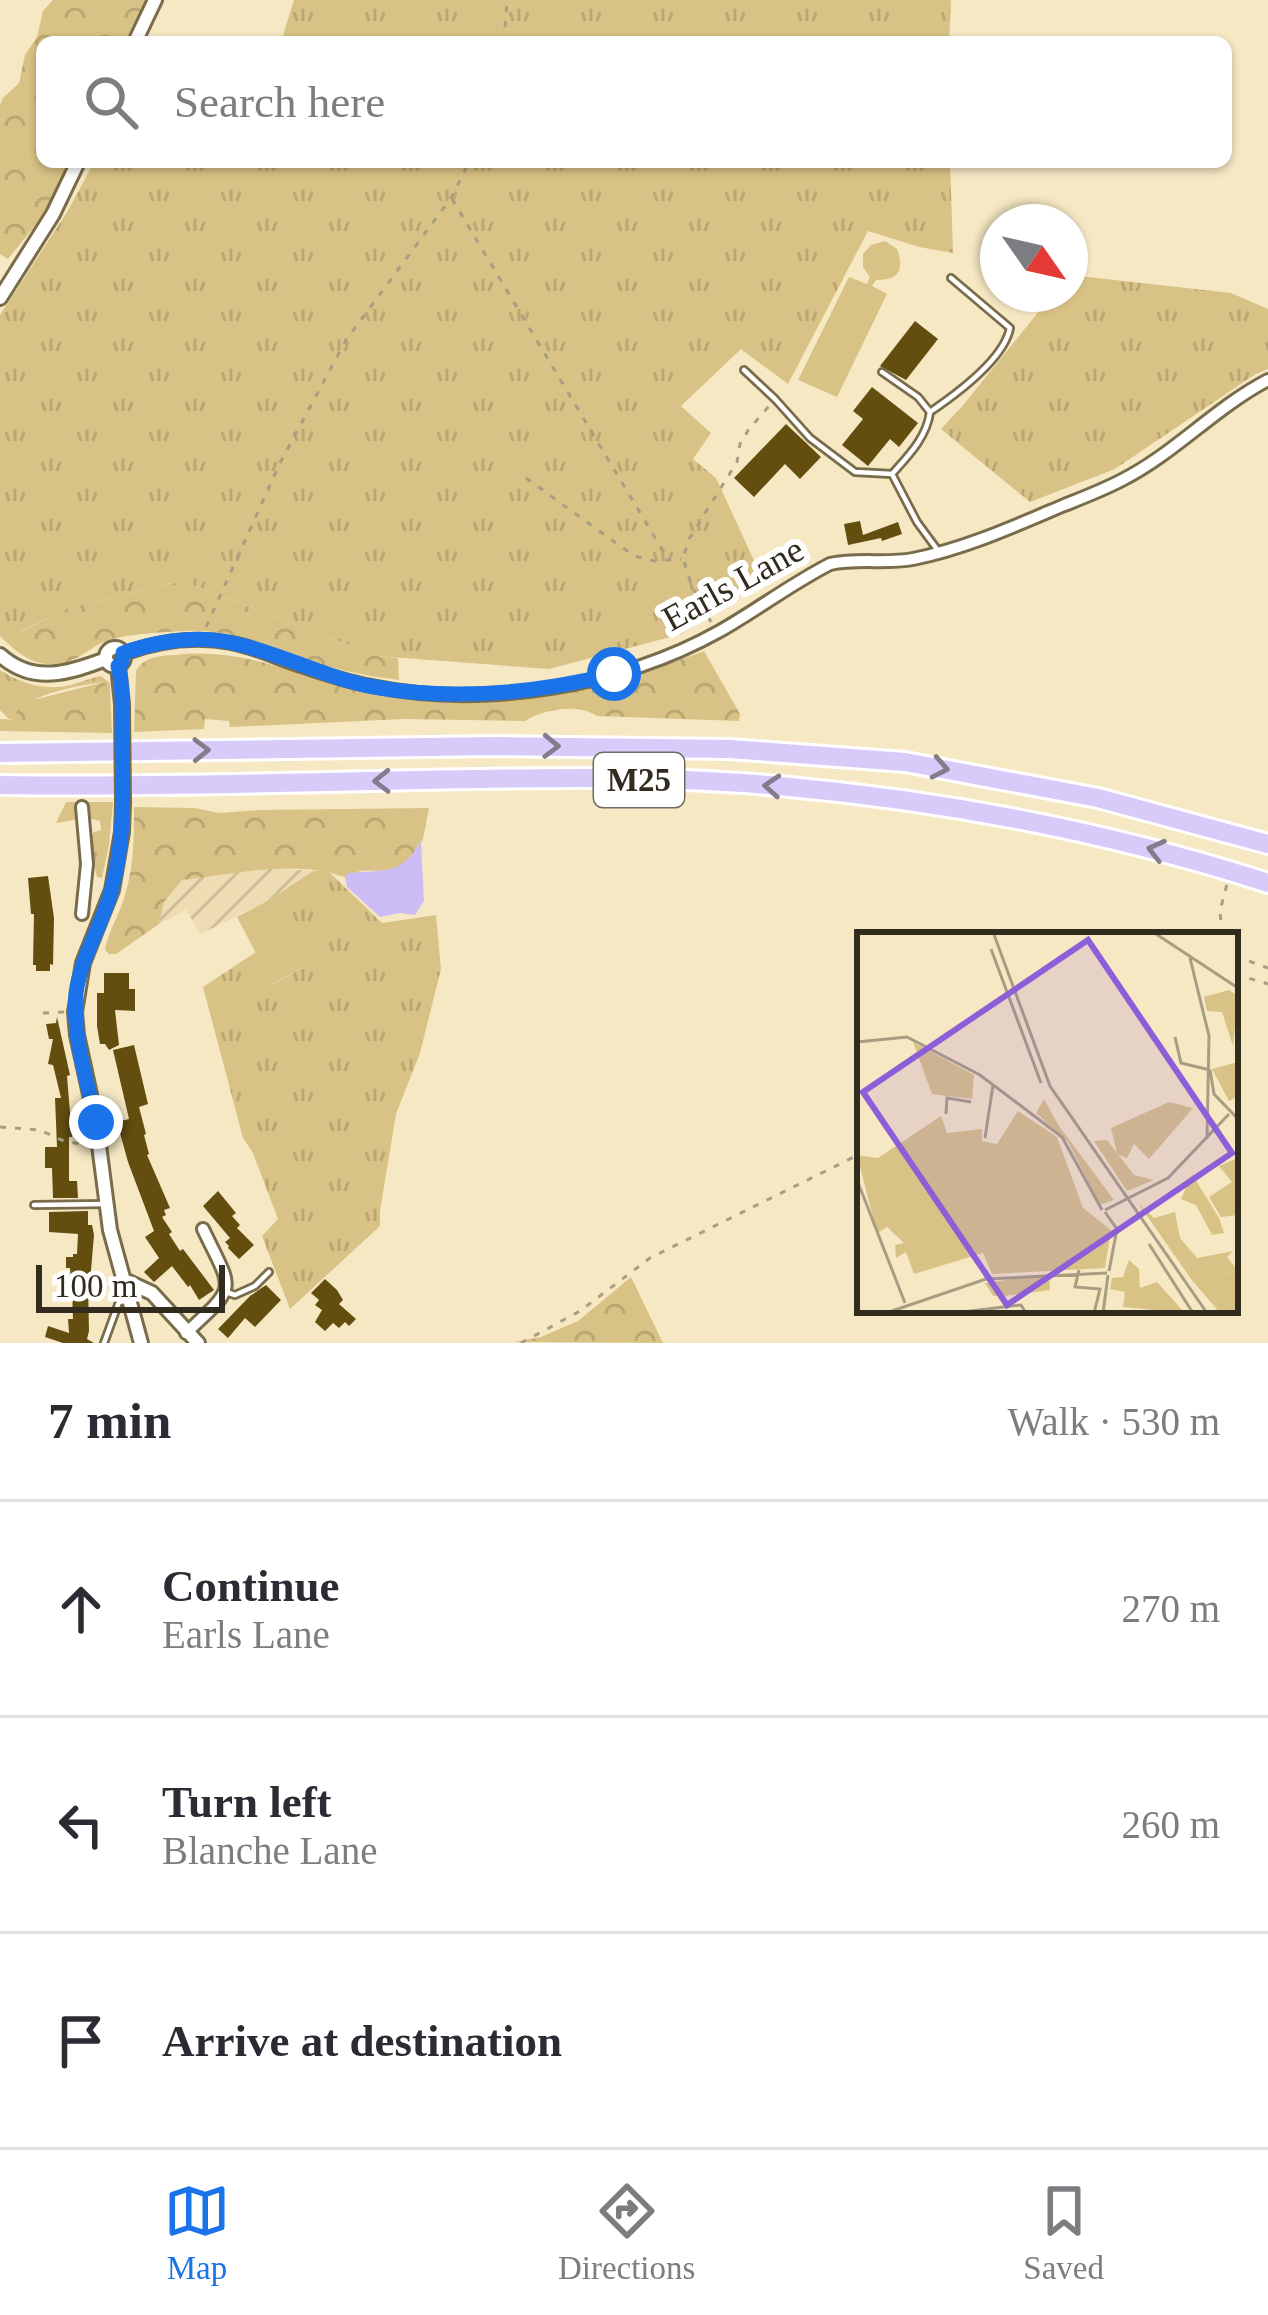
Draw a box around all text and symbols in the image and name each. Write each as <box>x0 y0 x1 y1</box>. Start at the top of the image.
search box <box>36 36 1232 168</box>
icon: search <box>78 69 144 135</box>
text: Search here <box>174 77 385 127</box>
north arrow <box>980 204 1088 312</box>
street label: Earls Lane <box>656 529 810 639</box>
route start <box>587 647 641 701</box>
one-way arrow <box>542 733 561 759</box>
one-way arrow <box>192 737 211 763</box>
road number: M25 <box>594 753 684 807</box>
one-way arrow <box>930 754 950 780</box>
one-way arrow <box>372 768 390 794</box>
one-way arrow <box>762 773 781 799</box>
one-way arrow <box>1146 839 1166 864</box>
inset map <box>857 932 1238 1313</box>
route end <box>69 1095 123 1149</box>
scale bar <box>36 1259 225 1312</box>
text: 100 m <box>54 1268 137 1304</box>
text: 7 min <box>48 1393 171 1449</box>
text: Walk · 530 m <box>1008 1400 1220 1443</box>
text: Continue <box>162 1561 340 1611</box>
icon: ahead <box>48 1576 114 1642</box>
text: 270 m <box>1121 1587 1220 1630</box>
text: Earls Lane <box>162 1613 330 1656</box>
text: Turn left <box>162 1777 332 1827</box>
icon: left <box>48 1792 114 1858</box>
text: 260 m <box>1121 1803 1220 1846</box>
text: Blanche Lane <box>162 1829 377 1872</box>
icon: arrive <box>48 2008 114 2074</box>
text: Arrive at destination <box>162 2016 562 2066</box>
tab: Map <box>164 2178 230 2287</box>
tab: Directions <box>558 2178 695 2287</box>
tab: Saved <box>1023 2178 1104 2287</box>

